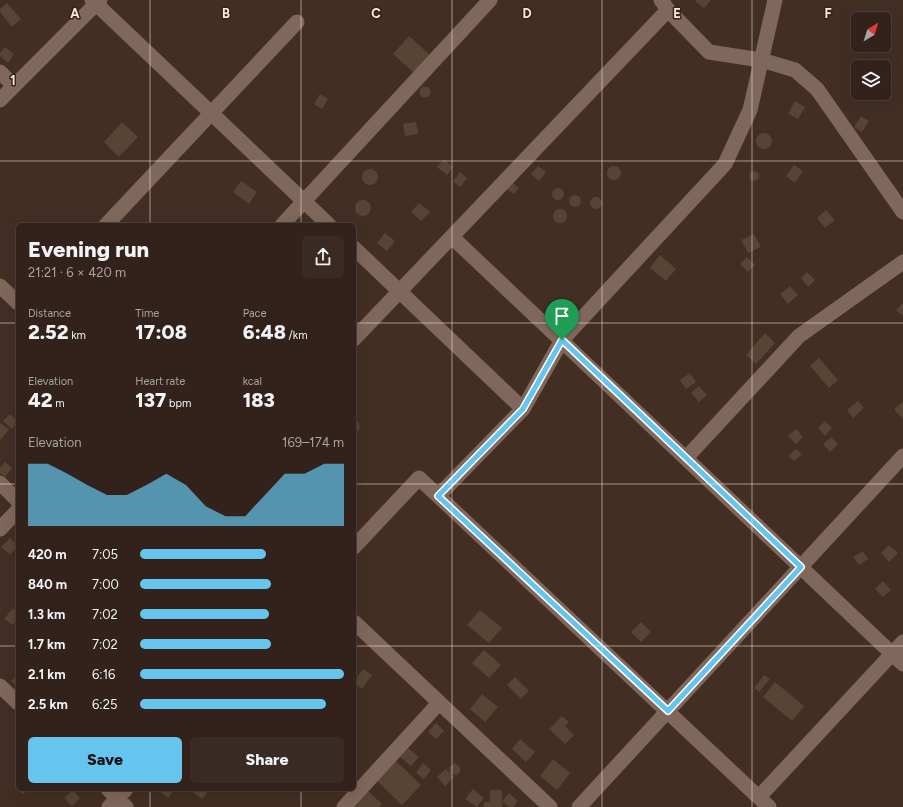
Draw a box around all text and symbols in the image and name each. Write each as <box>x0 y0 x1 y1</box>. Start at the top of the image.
text: A <box>70 6 80 21</box>
text: B <box>222 6 230 21</box>
text: C <box>371 6 381 21</box>
text: D <box>522 6 532 21</box>
text: E <box>673 6 681 21</box>
text: F <box>824 6 832 21</box>
north arrow <box>851 12 891 52</box>
map controls <box>851 12 891 100</box>
button: layers <box>851 60 891 100</box>
text: 1 <box>10 73 16 88</box>
text: Evening run <box>28 236 149 263</box>
button: share <box>302 236 344 278</box>
text: 21:21 · 6 × 420 m <box>28 265 126 280</box>
pin <box>545 299 579 340</box>
icon: arrive <box>551 305 573 327</box>
text: Distance <box>28 307 71 320</box>
text: Time <box>135 307 159 320</box>
text: Pace <box>243 307 266 320</box>
text: 2.52 <box>28 320 69 344</box>
text: 17:08 <box>135 320 187 344</box>
text: 6:48 <box>243 320 286 344</box>
text: km <box>69 329 86 342</box>
text: /km <box>286 329 308 342</box>
text: Elevation <box>28 375 73 388</box>
text: Heart rate <box>135 375 185 388</box>
text: kcal <box>243 375 262 388</box>
text: 42 <box>28 388 53 412</box>
text: 137 <box>135 388 166 412</box>
text: 183 <box>243 388 275 412</box>
text: m <box>53 397 65 410</box>
text: bpm <box>166 397 191 410</box>
text: Elevation <box>28 435 81 450</box>
text: 169–174 m <box>282 435 344 450</box>
text: 420 m <box>28 547 67 562</box>
text: 7:05 <box>92 547 118 562</box>
text: 840 m <box>28 577 67 592</box>
text: 7:00 <box>92 577 119 592</box>
text: 1.3 km <box>28 607 65 622</box>
text: 7:02 <box>92 607 118 622</box>
text: 1.7 km <box>28 637 65 652</box>
text: 7:02 <box>92 637 118 652</box>
text: 2.1 km <box>28 667 66 682</box>
text: 6:16 <box>92 667 115 682</box>
text: 2.5 km <box>28 697 68 712</box>
text: 6:25 <box>92 697 117 712</box>
button: Save <box>28 737 182 783</box>
button: Share <box>190 737 344 783</box>

